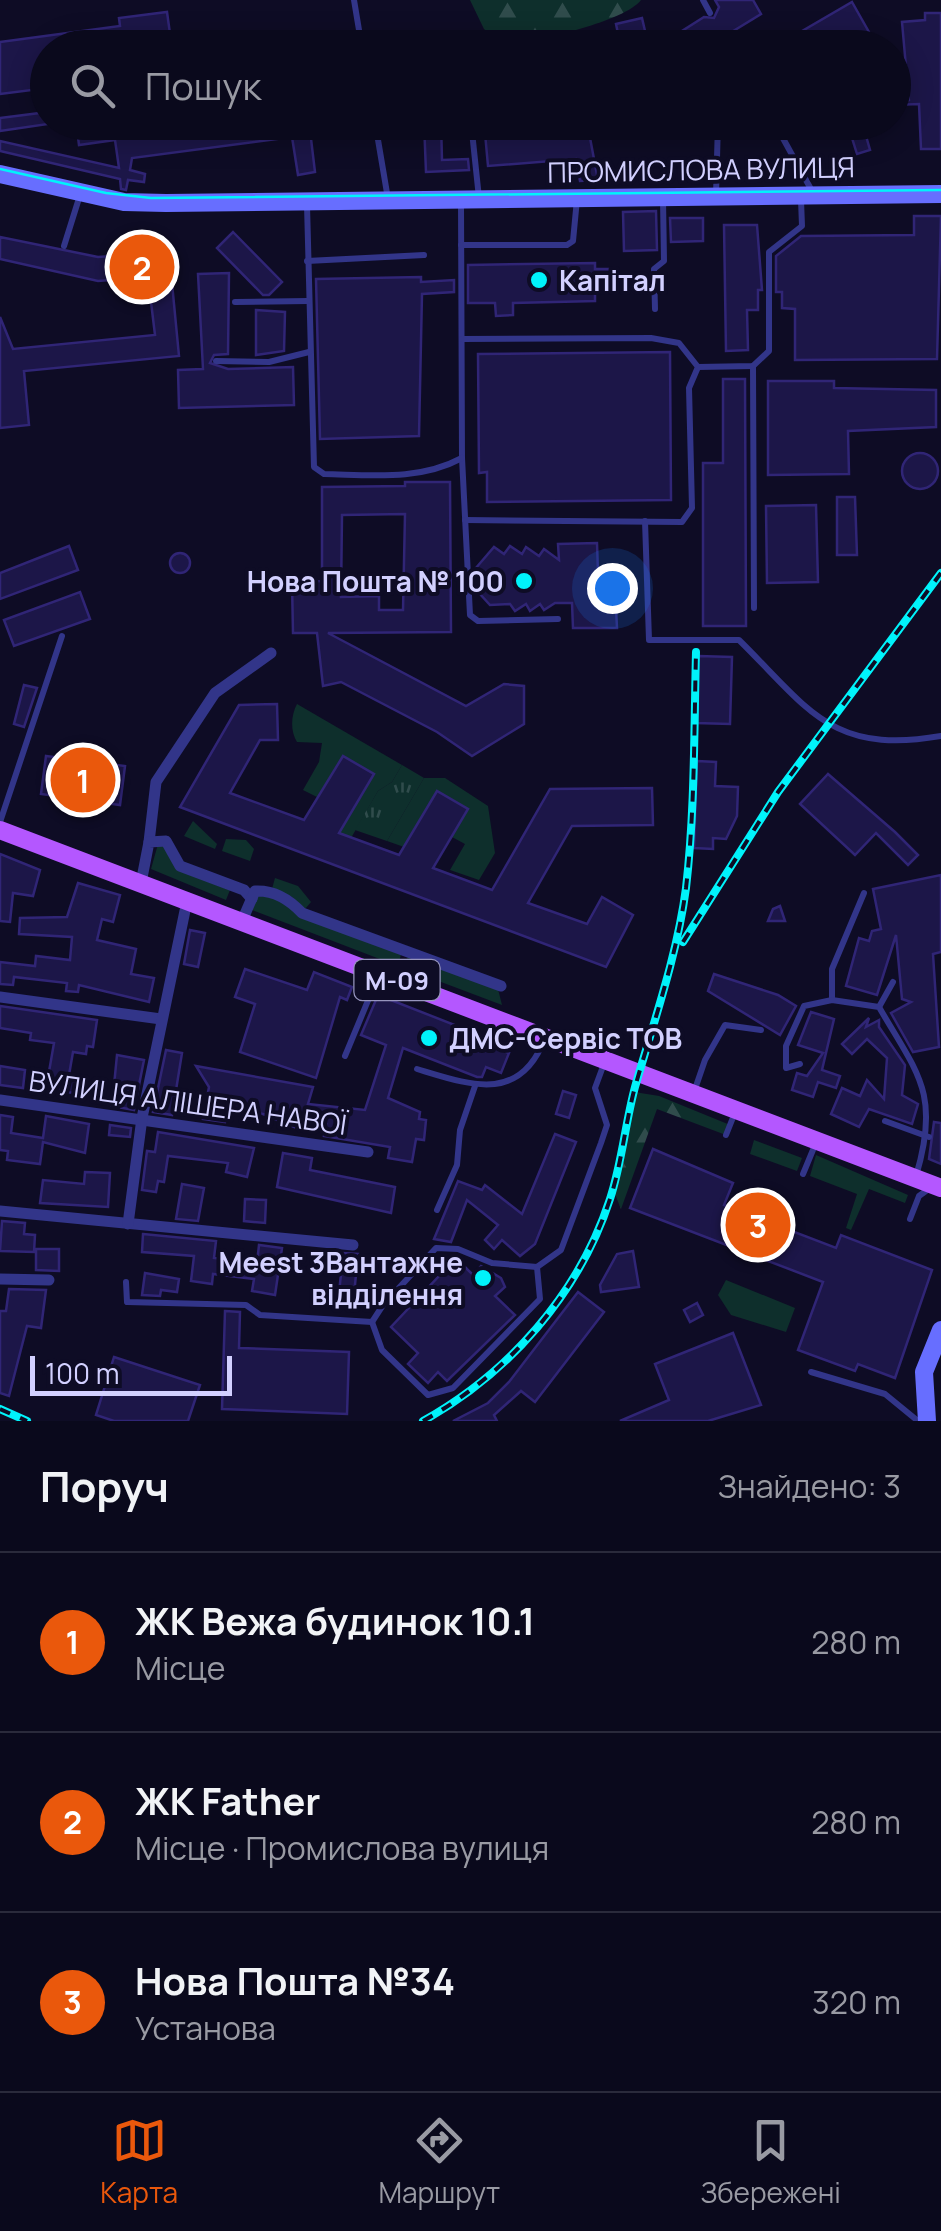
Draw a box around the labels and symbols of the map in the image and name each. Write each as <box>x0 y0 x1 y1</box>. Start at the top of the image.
street label: ПРОМИСЛОВА ВУЛИЦЯ <box>547 147 855 191</box>
pin: 2 <box>110 230 174 304</box>
place label: Капітал <box>559 261 666 299</box>
marker: Капітал <box>528 269 550 291</box>
place label: Нова Пошта № 100 <box>247 562 504 600</box>
your location <box>587 563 638 614</box>
marker: Нова Пошта № 100 <box>513 570 535 592</box>
pin: 1 <box>51 742 116 818</box>
road number: М-09 <box>354 960 440 1000</box>
place label: ДМС-Сервіс ТОВ <box>449 1019 682 1057</box>
marker: ДМС-Сервіс ТОВ <box>418 1027 440 1049</box>
street label: ВУЛИЦЯ АЛІШЕРА НАВОЇ <box>27 1061 351 1143</box>
pin: 3 <box>726 1188 790 1262</box>
place label: Meest 3Вантажне відділення <box>219 1243 463 1313</box>
marker: Meest 3Вантажне відділення <box>472 1267 494 1289</box>
scale bar <box>30 1351 232 1396</box>

